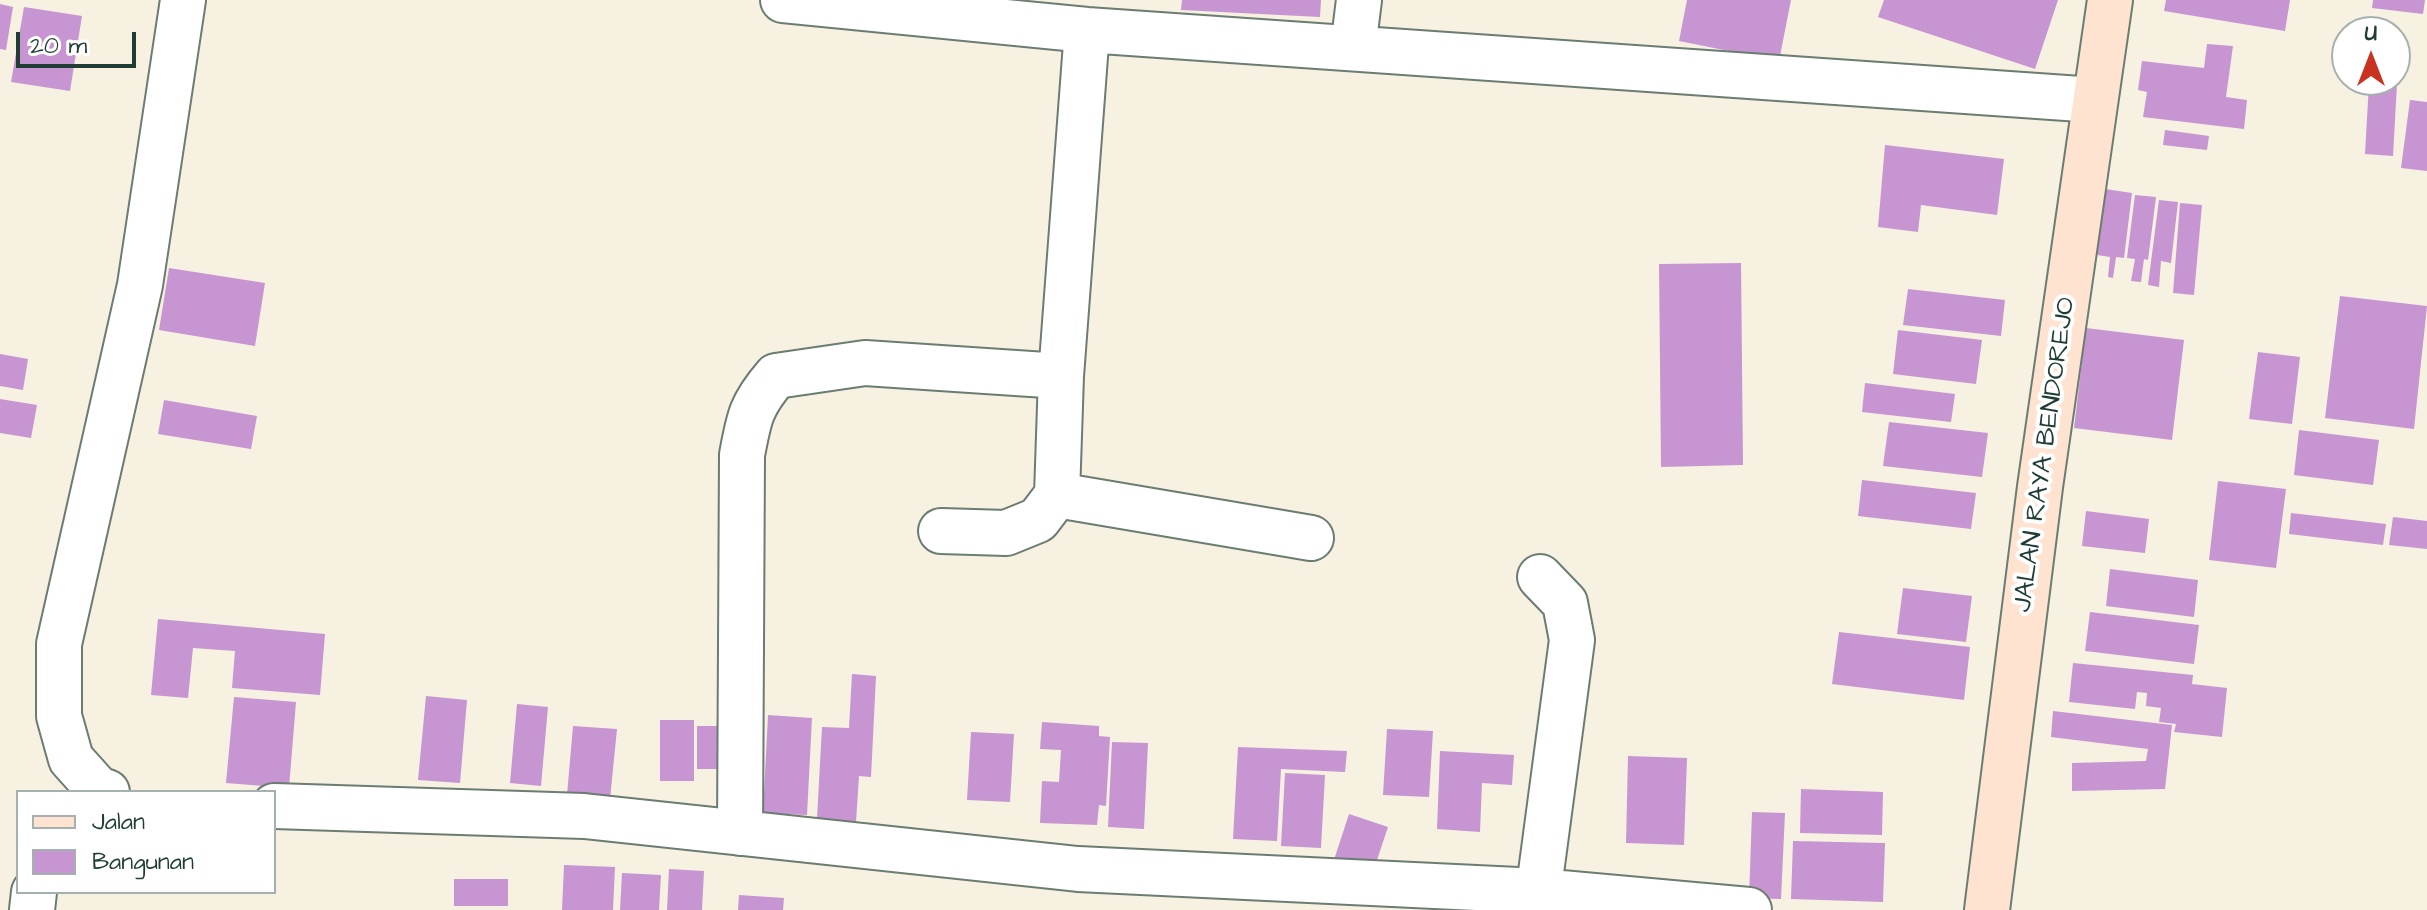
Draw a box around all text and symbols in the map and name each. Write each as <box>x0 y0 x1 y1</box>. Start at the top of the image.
scale bar <box>20 16 140 66</box>
north arrow <box>2331 16 2411 96</box>
text: U <box>2365 18 2377 49</box>
text: 20 m <box>30 29 87 63</box>
street label: JALAN RAYA BENDOREJO <box>2008 296 2084 614</box>
legend <box>16 790 276 894</box>
text: Jalan <box>92 805 145 839</box>
text: Bangunan <box>92 845 194 879</box>

